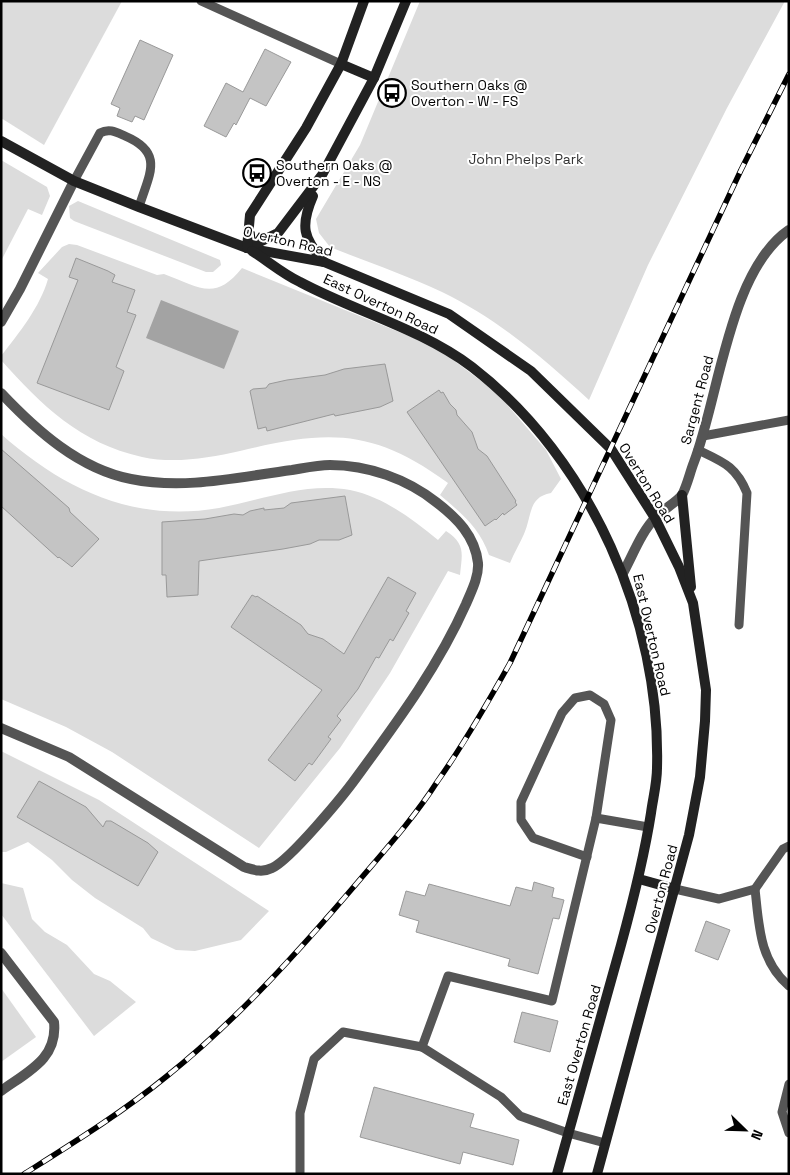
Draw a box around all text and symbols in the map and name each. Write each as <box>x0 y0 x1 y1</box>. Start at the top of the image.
place label: Southern Oaks @ Overton - W - FS <box>411 76 528 110</box>
bus stop icon: Southern Oaks @ Overton - W - FS <box>377 78 407 108</box>
park label: John Phelps Park <box>468 150 584 168</box>
place label: Southern Oaks @ Overton - E - NS <box>276 156 393 190</box>
bus stop icon: Southern Oaks @ Overton - E - NS <box>242 158 272 188</box>
street label: Overton Road <box>241 222 335 260</box>
street label: East Overton Road <box>321 269 441 339</box>
street label: Sargent Road <box>676 353 718 447</box>
street label: Overton Road <box>615 439 679 527</box>
street label: East Overton Road <box>629 572 675 698</box>
street label: Overton Road <box>640 842 682 936</box>
street label: East Overton Road <box>553 983 605 1107</box>
north arrow <box>720 1105 770 1155</box>
text: N <box>747 1127 767 1143</box>

